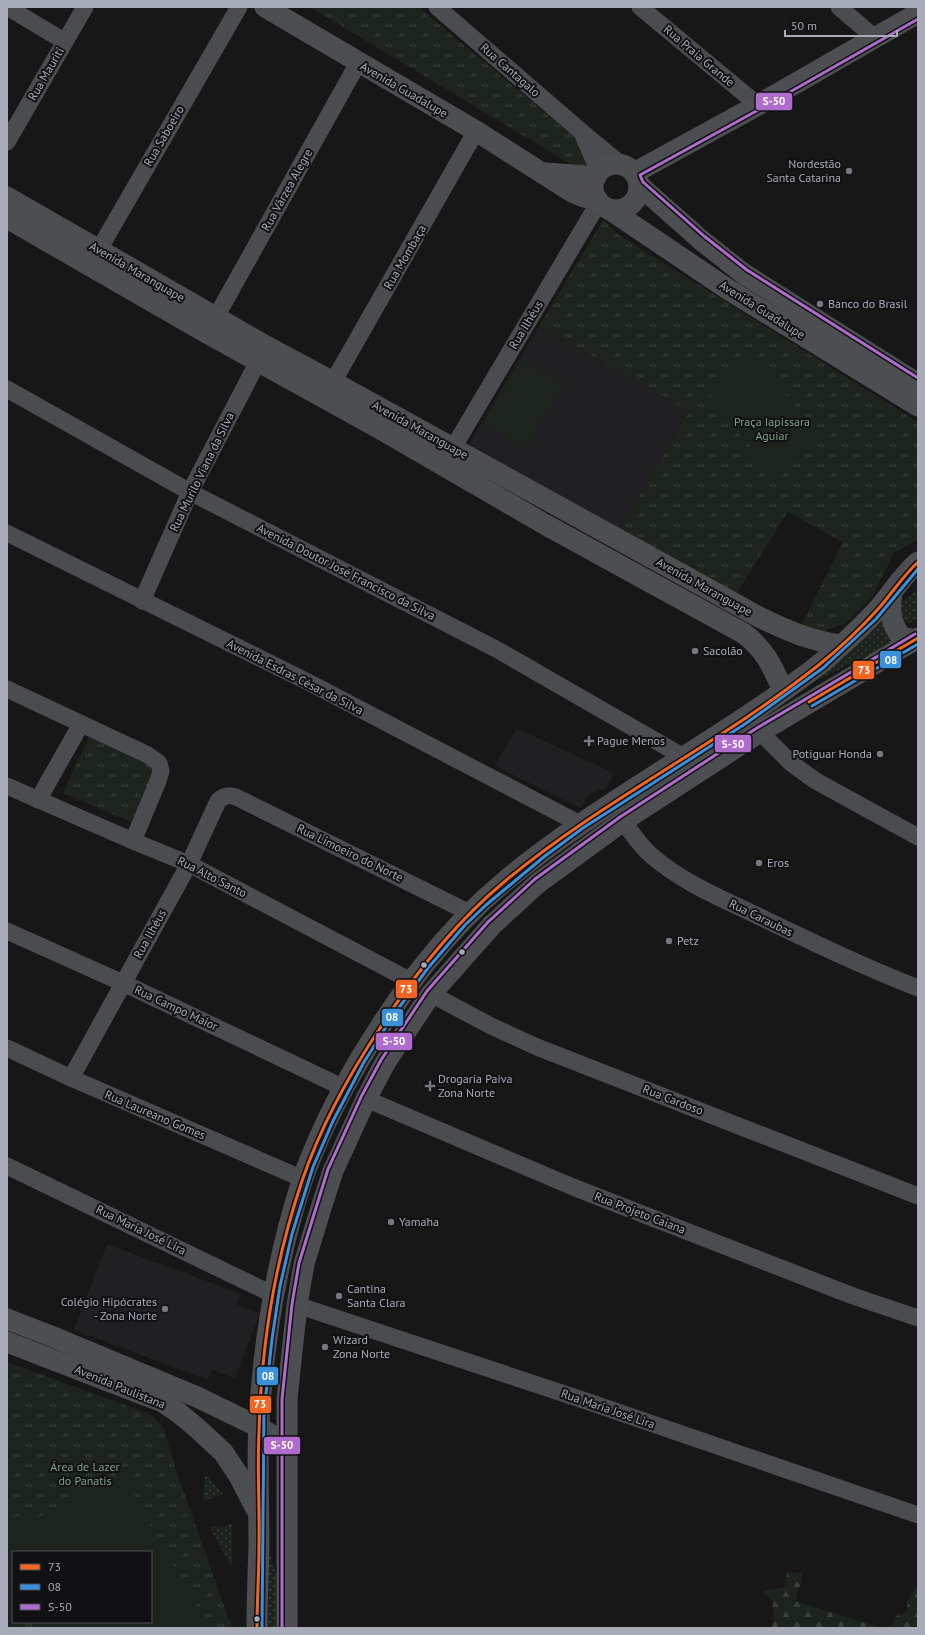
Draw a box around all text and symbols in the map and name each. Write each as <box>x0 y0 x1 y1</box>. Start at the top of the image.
scale bar <box>785 12 897 38</box>
text: 50 m <box>791 18 817 33</box>
street label: Rua Praia Grande <box>661 22 738 90</box>
street label: Rua Cantagalo <box>477 40 543 100</box>
street label: Rua Mauriti <box>24 44 67 103</box>
street label: Avenida Guadalupe <box>358 58 451 121</box>
line badge: S-50 <box>755 92 793 111</box>
text: S-50 <box>763 94 785 108</box>
street label: Rua Saboeiro <box>140 103 187 169</box>
street label: Rua Várzea Alegre <box>258 146 315 234</box>
place label: Nordestão Santa Catarina <box>766 156 841 185</box>
marker: Nordestão Santa Catarina <box>844 166 854 176</box>
street label: Rua Mombaça <box>380 222 429 292</box>
street label: Avenida Maranguape <box>87 238 187 305</box>
street label: Avenida Guadalupe <box>717 277 808 342</box>
place label: Banco do Brasil <box>828 296 908 311</box>
street label: Rua Ilhéus <box>505 298 546 352</box>
marker: Banco do Brasil <box>815 299 825 309</box>
street label: Avenida Maranguape <box>370 397 471 462</box>
street label: Rua Murilo Viana da Silva <box>166 410 237 534</box>
park label: Praça Iapissara Aguiar <box>734 414 810 443</box>
street label: Avenida Doutor José Francisco da Silva <box>255 520 438 623</box>
street label: Avenida Maranguape <box>654 554 755 619</box>
street label: Avenida Esdras César da Silva <box>224 636 366 718</box>
place label: Sacolão <box>703 643 743 658</box>
marker: Sacolão <box>690 646 700 656</box>
line badge: 08 <box>879 650 902 669</box>
text: 08 <box>885 653 897 667</box>
line badge: 73 <box>852 660 875 680</box>
text: 73 <box>858 663 870 677</box>
place label: Pague Menos <box>597 733 665 748</box>
line badge: S-50 <box>714 734 752 753</box>
marker: Pague Menos <box>584 736 594 746</box>
text: S-50 <box>722 737 744 751</box>
place label: Potiguar Honda <box>792 746 872 761</box>
marker: Potiguar Honda <box>875 749 885 759</box>
street label: Rua Limoeiro do Norte <box>295 820 406 885</box>
street label: Rua Alto Santo <box>175 853 249 900</box>
place label: Eros <box>767 855 789 870</box>
marker: Eros <box>754 858 764 868</box>
street label: Rua Caraubas <box>727 896 796 939</box>
street label: Rua Ilhéus <box>130 907 169 961</box>
place label: Petz <box>677 933 699 948</box>
marker: Petz <box>664 936 674 946</box>
unlabelled marker <box>457 947 467 957</box>
unlabelled marker <box>419 960 429 970</box>
line badge: 73 <box>395 979 418 999</box>
street label: Rua Campo Maior <box>132 982 220 1033</box>
text: 73 <box>400 982 412 996</box>
line badge: 08 <box>381 1008 404 1027</box>
text: 08 <box>386 1010 398 1024</box>
line badge: S-50 <box>375 1032 413 1051</box>
text: S-50 <box>383 1034 405 1048</box>
place label: Drogaria Paiva Zona Norte <box>438 1071 512 1100</box>
marker: Drogaria Paiva Zona Norte <box>425 1081 435 1091</box>
street label: Rua Cardoso <box>641 1081 706 1118</box>
street label: Rua Laureano Gomes <box>103 1087 208 1143</box>
street label: Rua Projeto Caiana <box>592 1188 688 1237</box>
street label: Rua Maria José Lira <box>94 1201 189 1258</box>
place label: Yamaha <box>399 1214 439 1229</box>
marker: Yamaha <box>386 1217 396 1227</box>
place label: Cantina Santa Clara <box>347 1281 406 1310</box>
marker: Cantina Santa Clara <box>334 1291 344 1301</box>
place label: Colégio Hipócrates - Zona Norte <box>61 1294 157 1323</box>
marker: Colégio Hipócrates - Zona Norte <box>160 1304 170 1314</box>
place label: Wizard Zona Norte <box>333 1332 390 1361</box>
marker: Wizard Zona Norte <box>320 1342 330 1352</box>
street label: Avenida Paulistana <box>73 1361 168 1412</box>
line badge: 08 <box>256 1366 279 1386</box>
text: 08 <box>262 1369 274 1383</box>
street label: Rua Maria José Lira <box>559 1385 657 1432</box>
line badge: 73 <box>249 1395 272 1414</box>
text: 73 <box>254 1397 266 1411</box>
line badge: S-50 <box>263 1436 301 1455</box>
text: S-50 <box>271 1438 293 1452</box>
park label: Área de Lazer do Panatis <box>50 1459 120 1488</box>
legend <box>12 1551 152 1623</box>
text: 73 <box>48 1559 61 1574</box>
text: 08 <box>48 1579 61 1594</box>
text: S-50 <box>48 1599 72 1614</box>
unlabelled marker <box>252 1614 262 1624</box>

